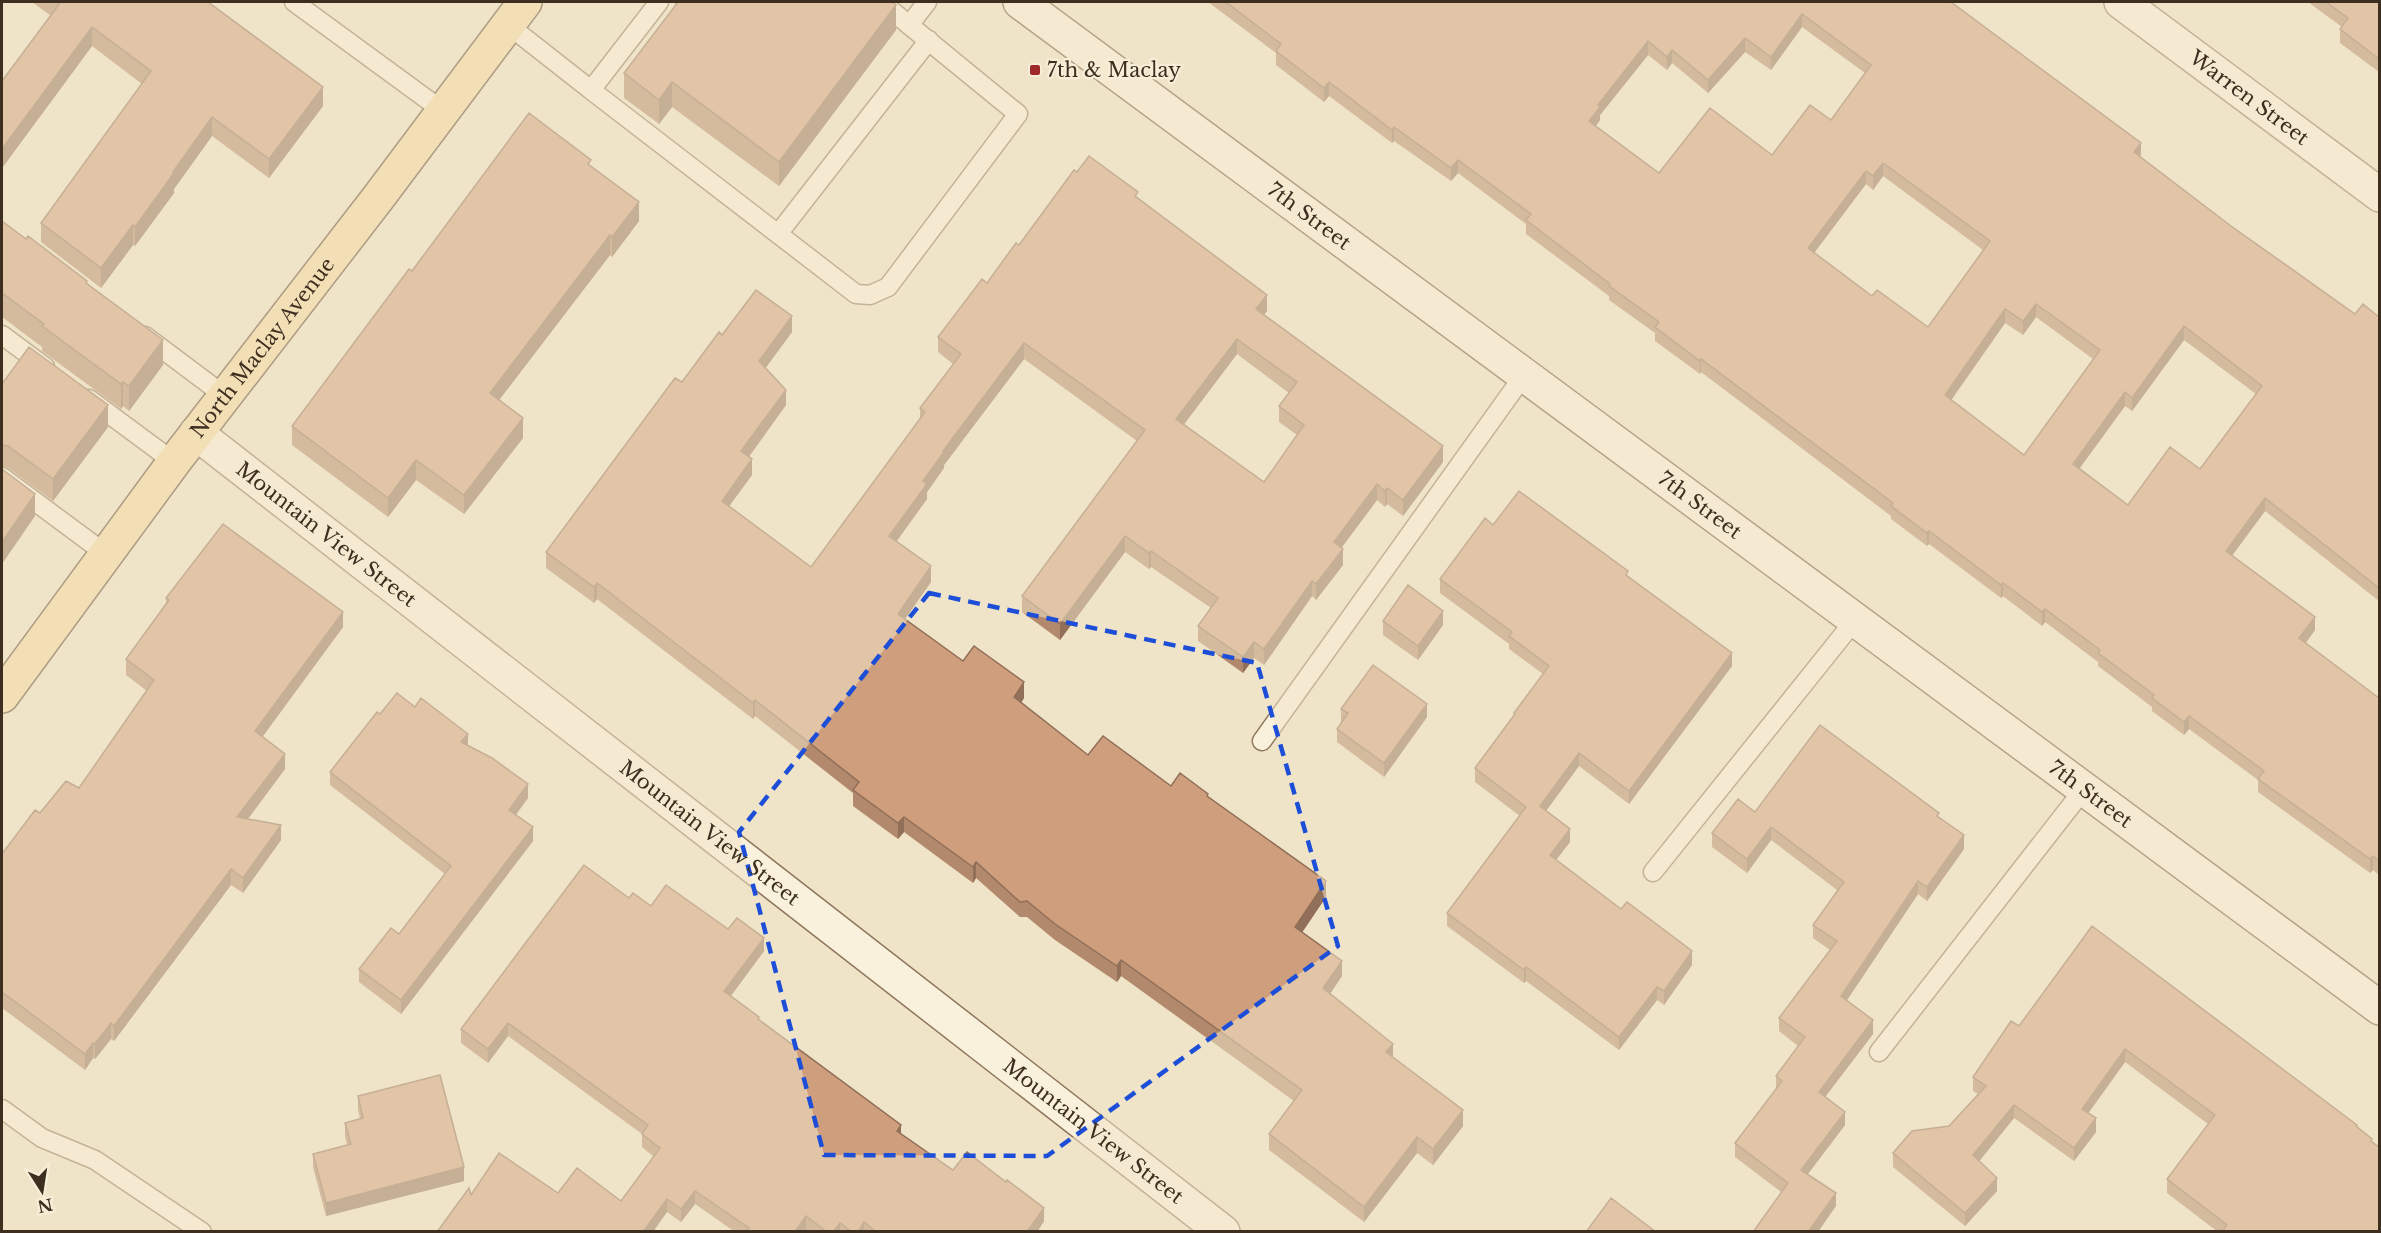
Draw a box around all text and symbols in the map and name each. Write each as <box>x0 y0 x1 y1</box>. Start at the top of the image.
street label: Warren Street <box>2184 45 2314 150</box>
place label: 7th & Maclay <box>1047 58 1181 82</box>
marker: 7th & Maclay <box>1028 63 1042 77</box>
street label: 7th Street <box>1263 178 1356 255</box>
street label: North Maclay Avenue <box>185 253 340 442</box>
street label: Mountain View Street <box>231 457 421 612</box>
street label: 7th Street <box>1654 467 1747 544</box>
street label: Mountain View Street <box>615 755 805 911</box>
street label: 7th Street <box>2045 756 2137 833</box>
street label: Mountain View Street <box>999 1054 1189 1209</box>
north arrow <box>12 1161 72 1221</box>
text: N <box>36 1194 55 1217</box>

